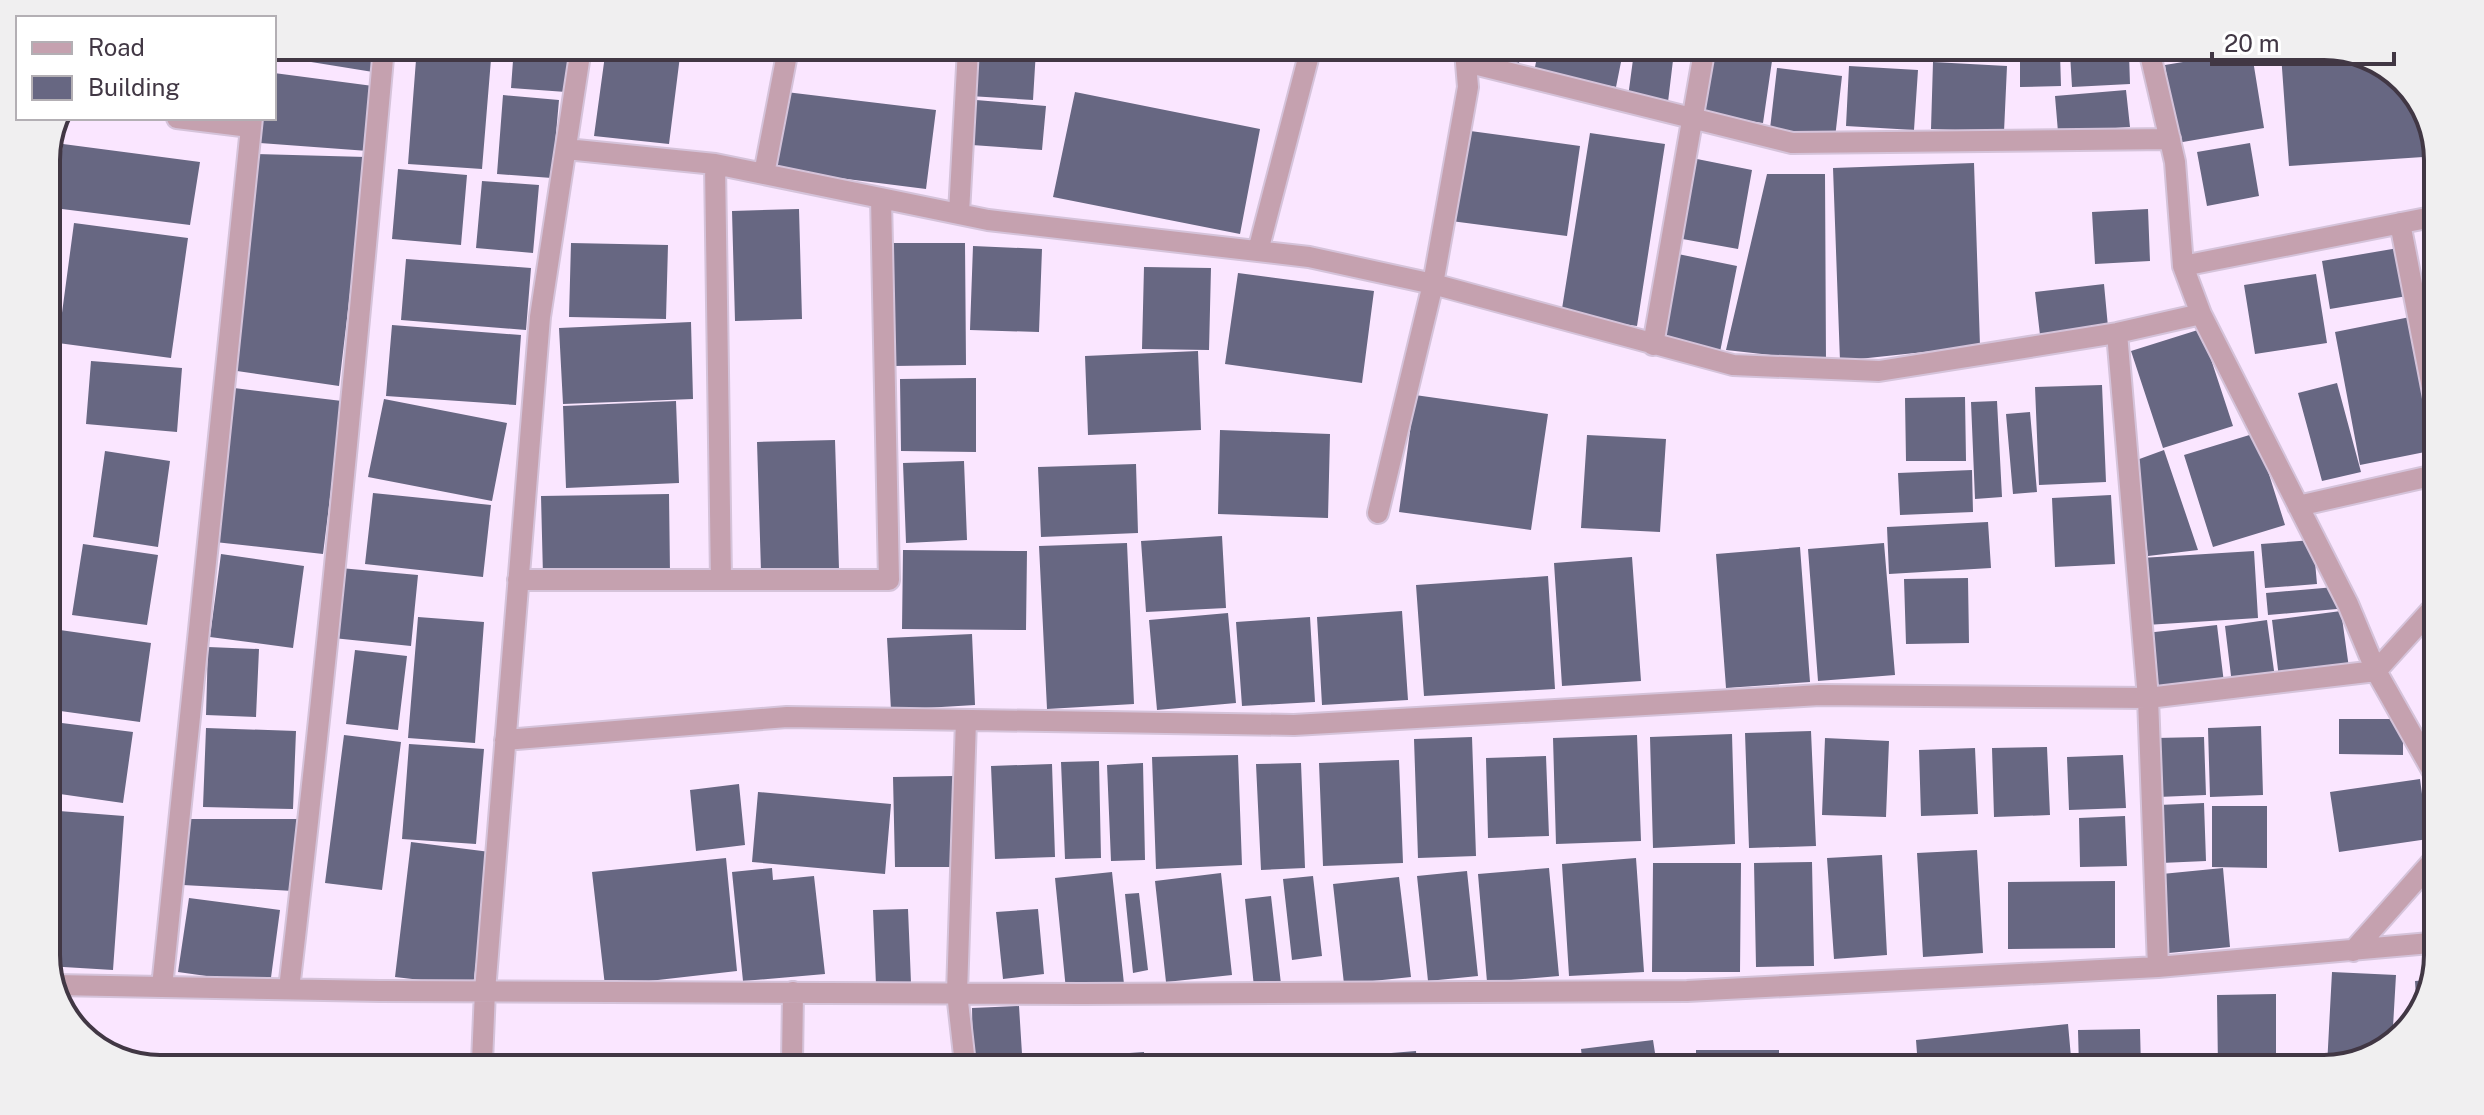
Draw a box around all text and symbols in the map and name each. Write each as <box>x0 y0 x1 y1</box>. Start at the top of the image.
legend <box>16 16 276 120</box>
scale bar <box>2212 16 2394 66</box>
text: 20 m <box>2224 29 2280 57</box>
text: Road <box>88 33 145 61</box>
text: Building <box>88 73 180 101</box>

